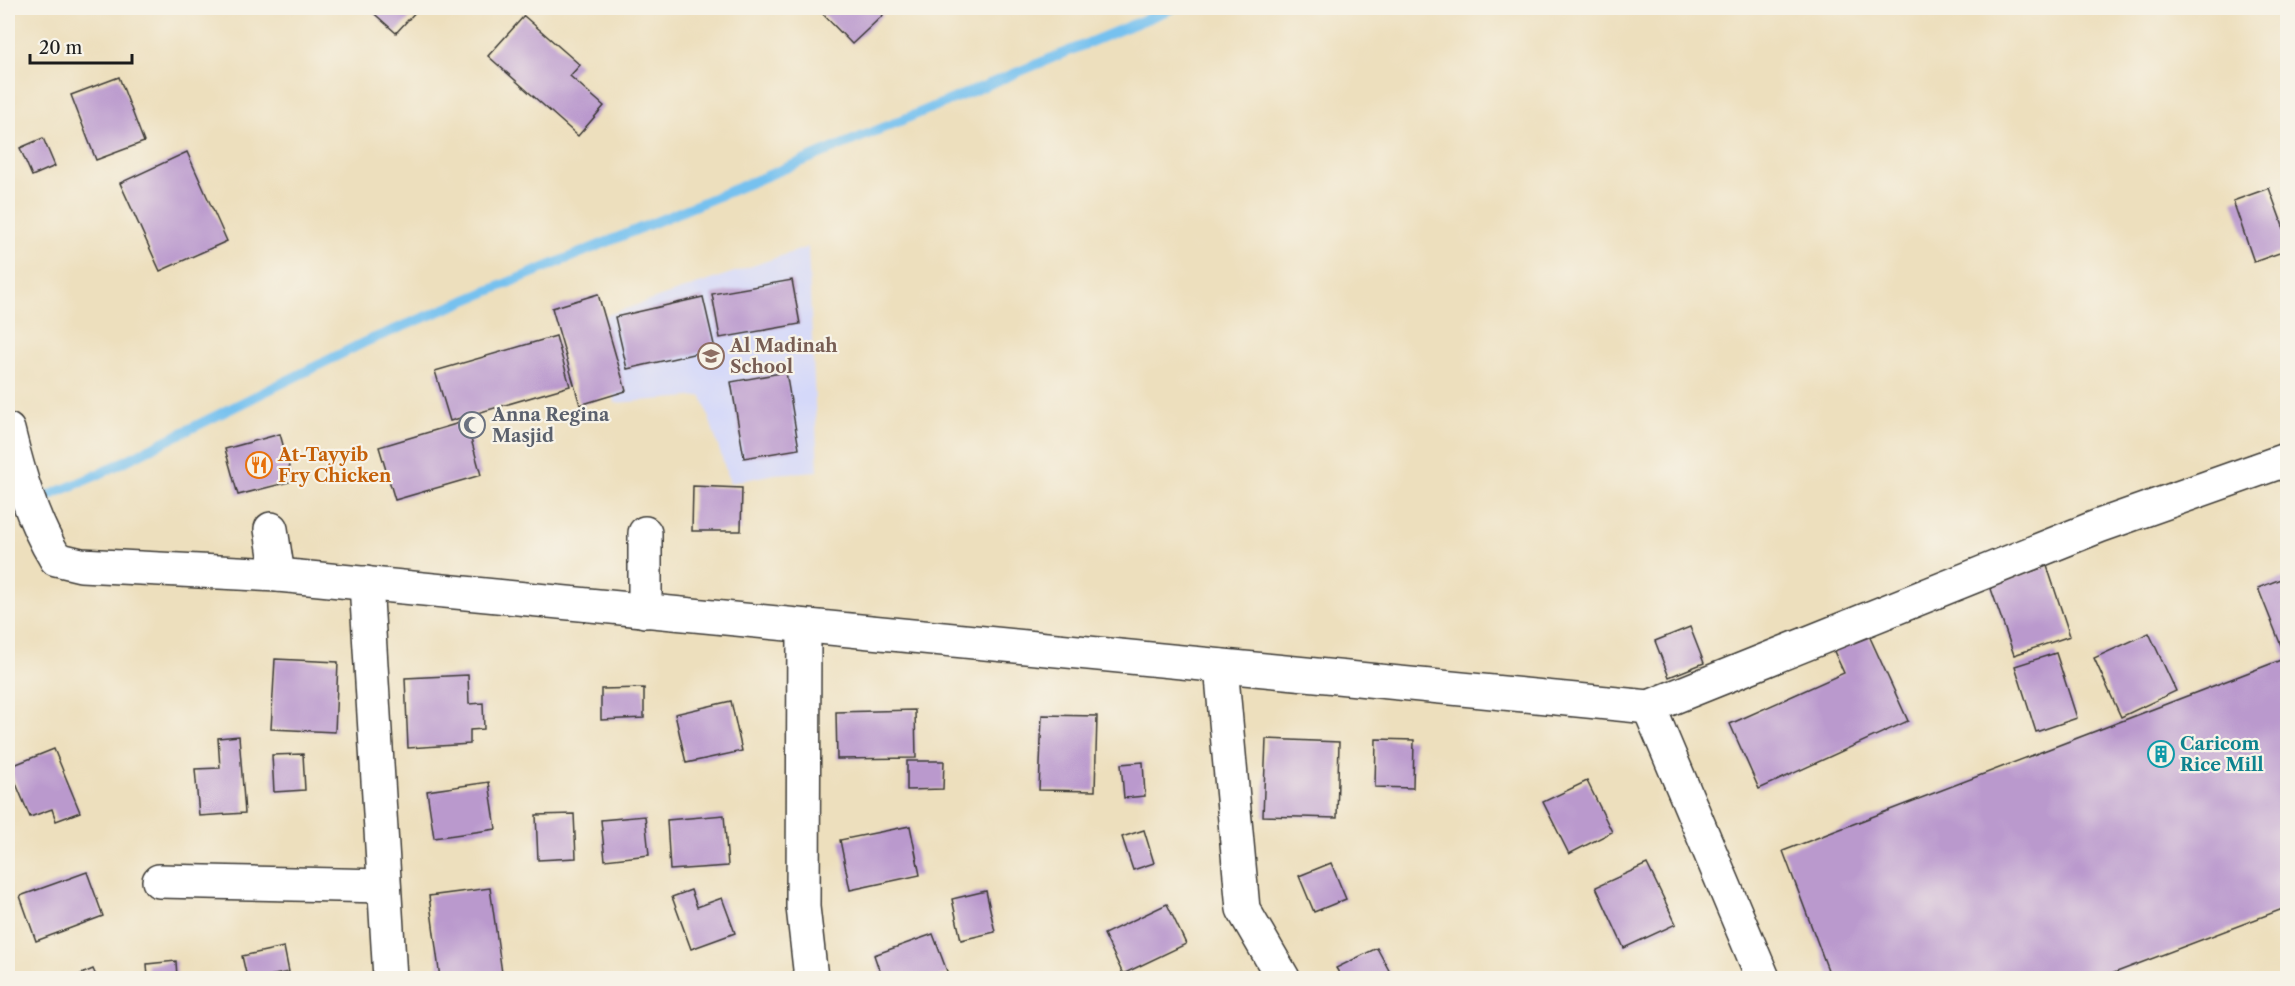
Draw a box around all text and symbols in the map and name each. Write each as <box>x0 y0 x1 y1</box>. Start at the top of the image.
scale bar <box>30 27 132 65</box>
text: 20 m <box>39 37 83 59</box>
place label: Al Madinah School <box>729 335 838 378</box>
school or university icon: Al Madinah School <box>696 341 726 371</box>
place label: Anna Regina Masjid <box>491 404 610 447</box>
mosque icon: Anna Regina Masjid <box>457 410 487 440</box>
place label: At-Tayyib Fry Chicken <box>277 444 392 487</box>
restaurant icon: At-Tayyib Fry Chicken <box>244 450 274 480</box>
place label: Caricom Rice Mill <box>2180 733 2264 776</box>
building icon: Caricom Rice Mill <box>2146 739 2176 769</box>

